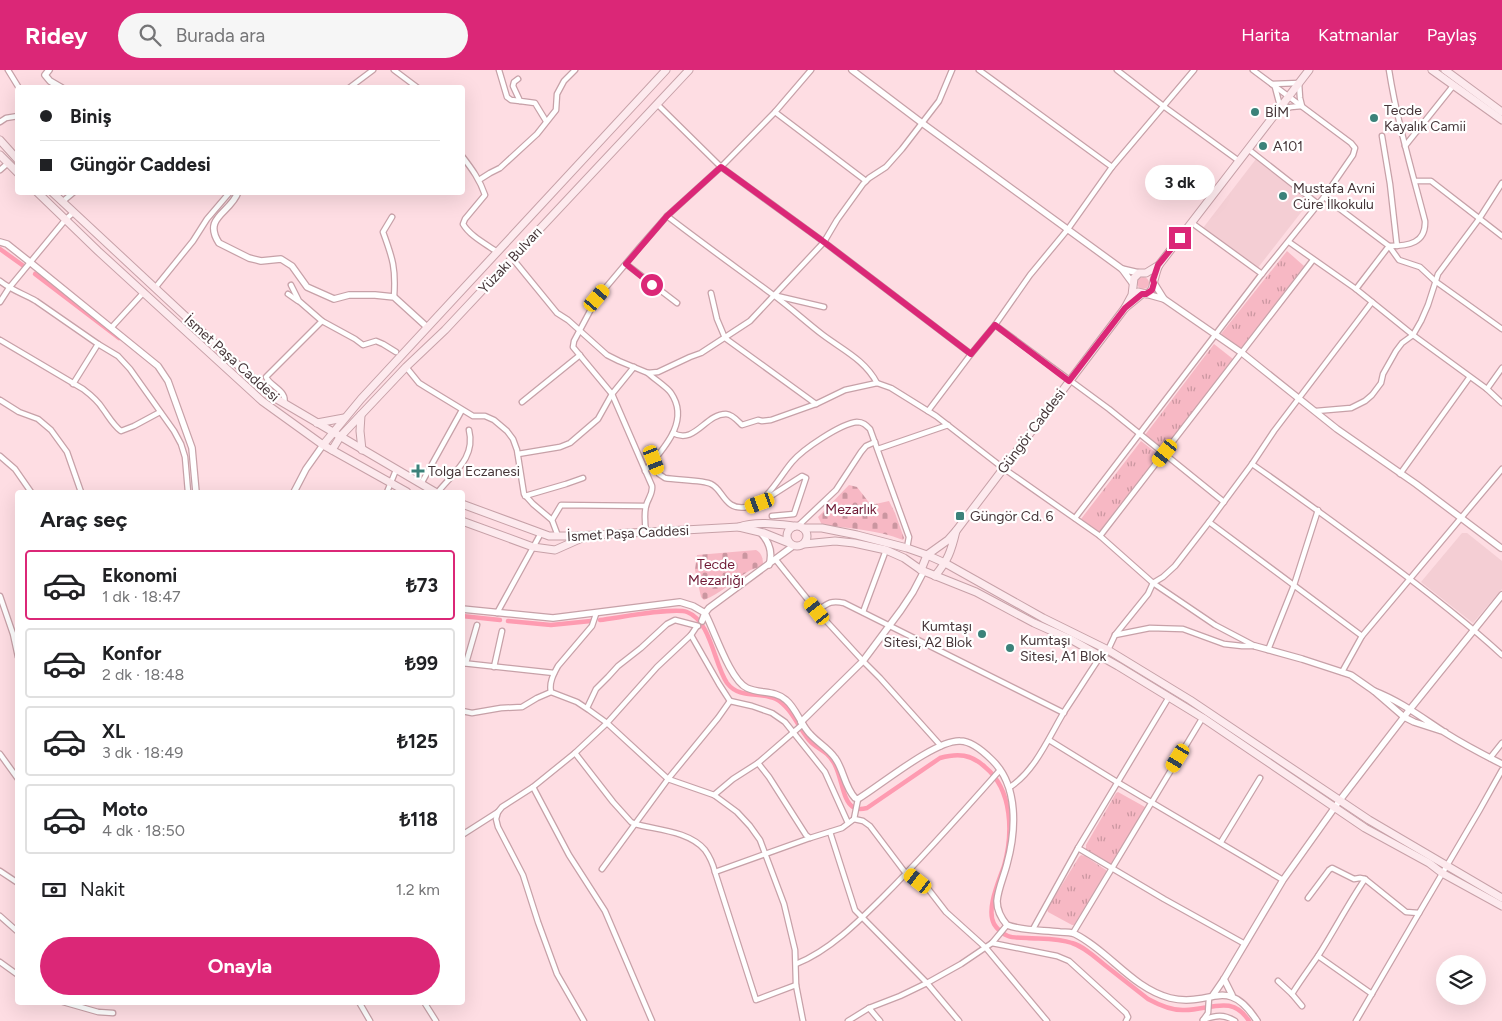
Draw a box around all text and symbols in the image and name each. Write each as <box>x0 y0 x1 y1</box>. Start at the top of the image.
search box <box>118 13 468 58</box>
text: Ridey <box>25 21 88 50</box>
icon: search <box>136 21 164 49</box>
text: Burada ara <box>176 24 265 47</box>
text: Harita <box>1241 24 1290 46</box>
text: Katmanlar <box>1318 24 1399 46</box>
text: Paylaş <box>1427 24 1477 46</box>
place label: Tecde Kayalık Camii <box>1384 102 1466 135</box>
place label: BİM <box>1265 104 1289 121</box>
text: Biniş <box>70 105 112 128</box>
marker: BİM <box>1249 106 1261 118</box>
marker: Tecde Kayalık Camii <box>1368 112 1380 124</box>
place label: A101 <box>1273 138 1303 155</box>
marker: A101 <box>1257 140 1269 152</box>
text: Güngör Caddesi <box>70 153 211 176</box>
callout: 3 dk <box>1145 166 1215 200</box>
text: 3 dk <box>1165 173 1195 192</box>
place label: Mustafa Avni Cüre İlkokulu <box>1293 180 1375 213</box>
marker: Mustafa Avni Cüre İlkokulu <box>1277 190 1289 202</box>
street label: Yüzakı Bulvarı <box>475 223 546 297</box>
route end <box>1169 227 1191 249</box>
route start <box>641 274 663 296</box>
car <box>581 282 612 314</box>
street label: İsmet Paşa Caddesi <box>181 311 283 405</box>
street label: Güngör Caddesi <box>994 386 1069 477</box>
car <box>1149 437 1180 469</box>
car <box>641 443 666 477</box>
place label: Tolga Eczanesi <box>428 463 520 480</box>
marker: Tolga Eczanesi <box>412 465 424 477</box>
car <box>743 491 776 515</box>
park label: Mezarlık <box>825 501 877 518</box>
text: Araç seç <box>40 506 127 533</box>
place label: Güngör Cd. 6 <box>970 508 1053 525</box>
marker: Güngör Cd. 6 <box>954 510 966 522</box>
street label: İsmet Paşa Caddesi <box>567 522 689 545</box>
park label: Tecde Mezarlığı <box>688 556 744 589</box>
icon: car <box>42 563 87 608</box>
text: Ekonomi <box>102 564 177 587</box>
text: ₺73 <box>406 574 438 597</box>
text: 1 dk · 18:47 <box>102 587 181 606</box>
car <box>801 595 832 627</box>
place label: Kumtaşı Sitesi, A2 Blok <box>884 618 972 651</box>
marker: Kumtaşı Sitesi, A2 Blok <box>976 628 988 640</box>
place label: Kumtaşı Sitesi, A1 Blok <box>1020 632 1107 665</box>
icon: car <box>42 641 87 686</box>
text: Konfor <box>102 642 161 665</box>
marker: Kumtaşı Sitesi, A1 Blok <box>1004 642 1016 654</box>
text: ₺99 <box>405 652 438 675</box>
text: 2 dk · 18:48 <box>102 665 184 684</box>
icon: car <box>42 719 87 764</box>
text: XL <box>102 720 125 743</box>
text: ₺125 <box>397 730 438 753</box>
car <box>1163 741 1192 775</box>
text: 3 dk · 18:49 <box>102 743 183 762</box>
icon: car <box>42 797 87 842</box>
text: Moto <box>102 798 148 821</box>
text: ₺118 <box>399 808 438 831</box>
text: 4 dk · 18:50 <box>102 821 185 840</box>
car <box>901 866 934 896</box>
icon: cash <box>40 876 68 904</box>
text: Nakit <box>80 878 125 901</box>
text: 1.2 km <box>396 880 440 899</box>
button: Onayla <box>40 937 440 995</box>
map controls <box>1436 955 1486 1005</box>
button: layers <box>1436 955 1486 1005</box>

